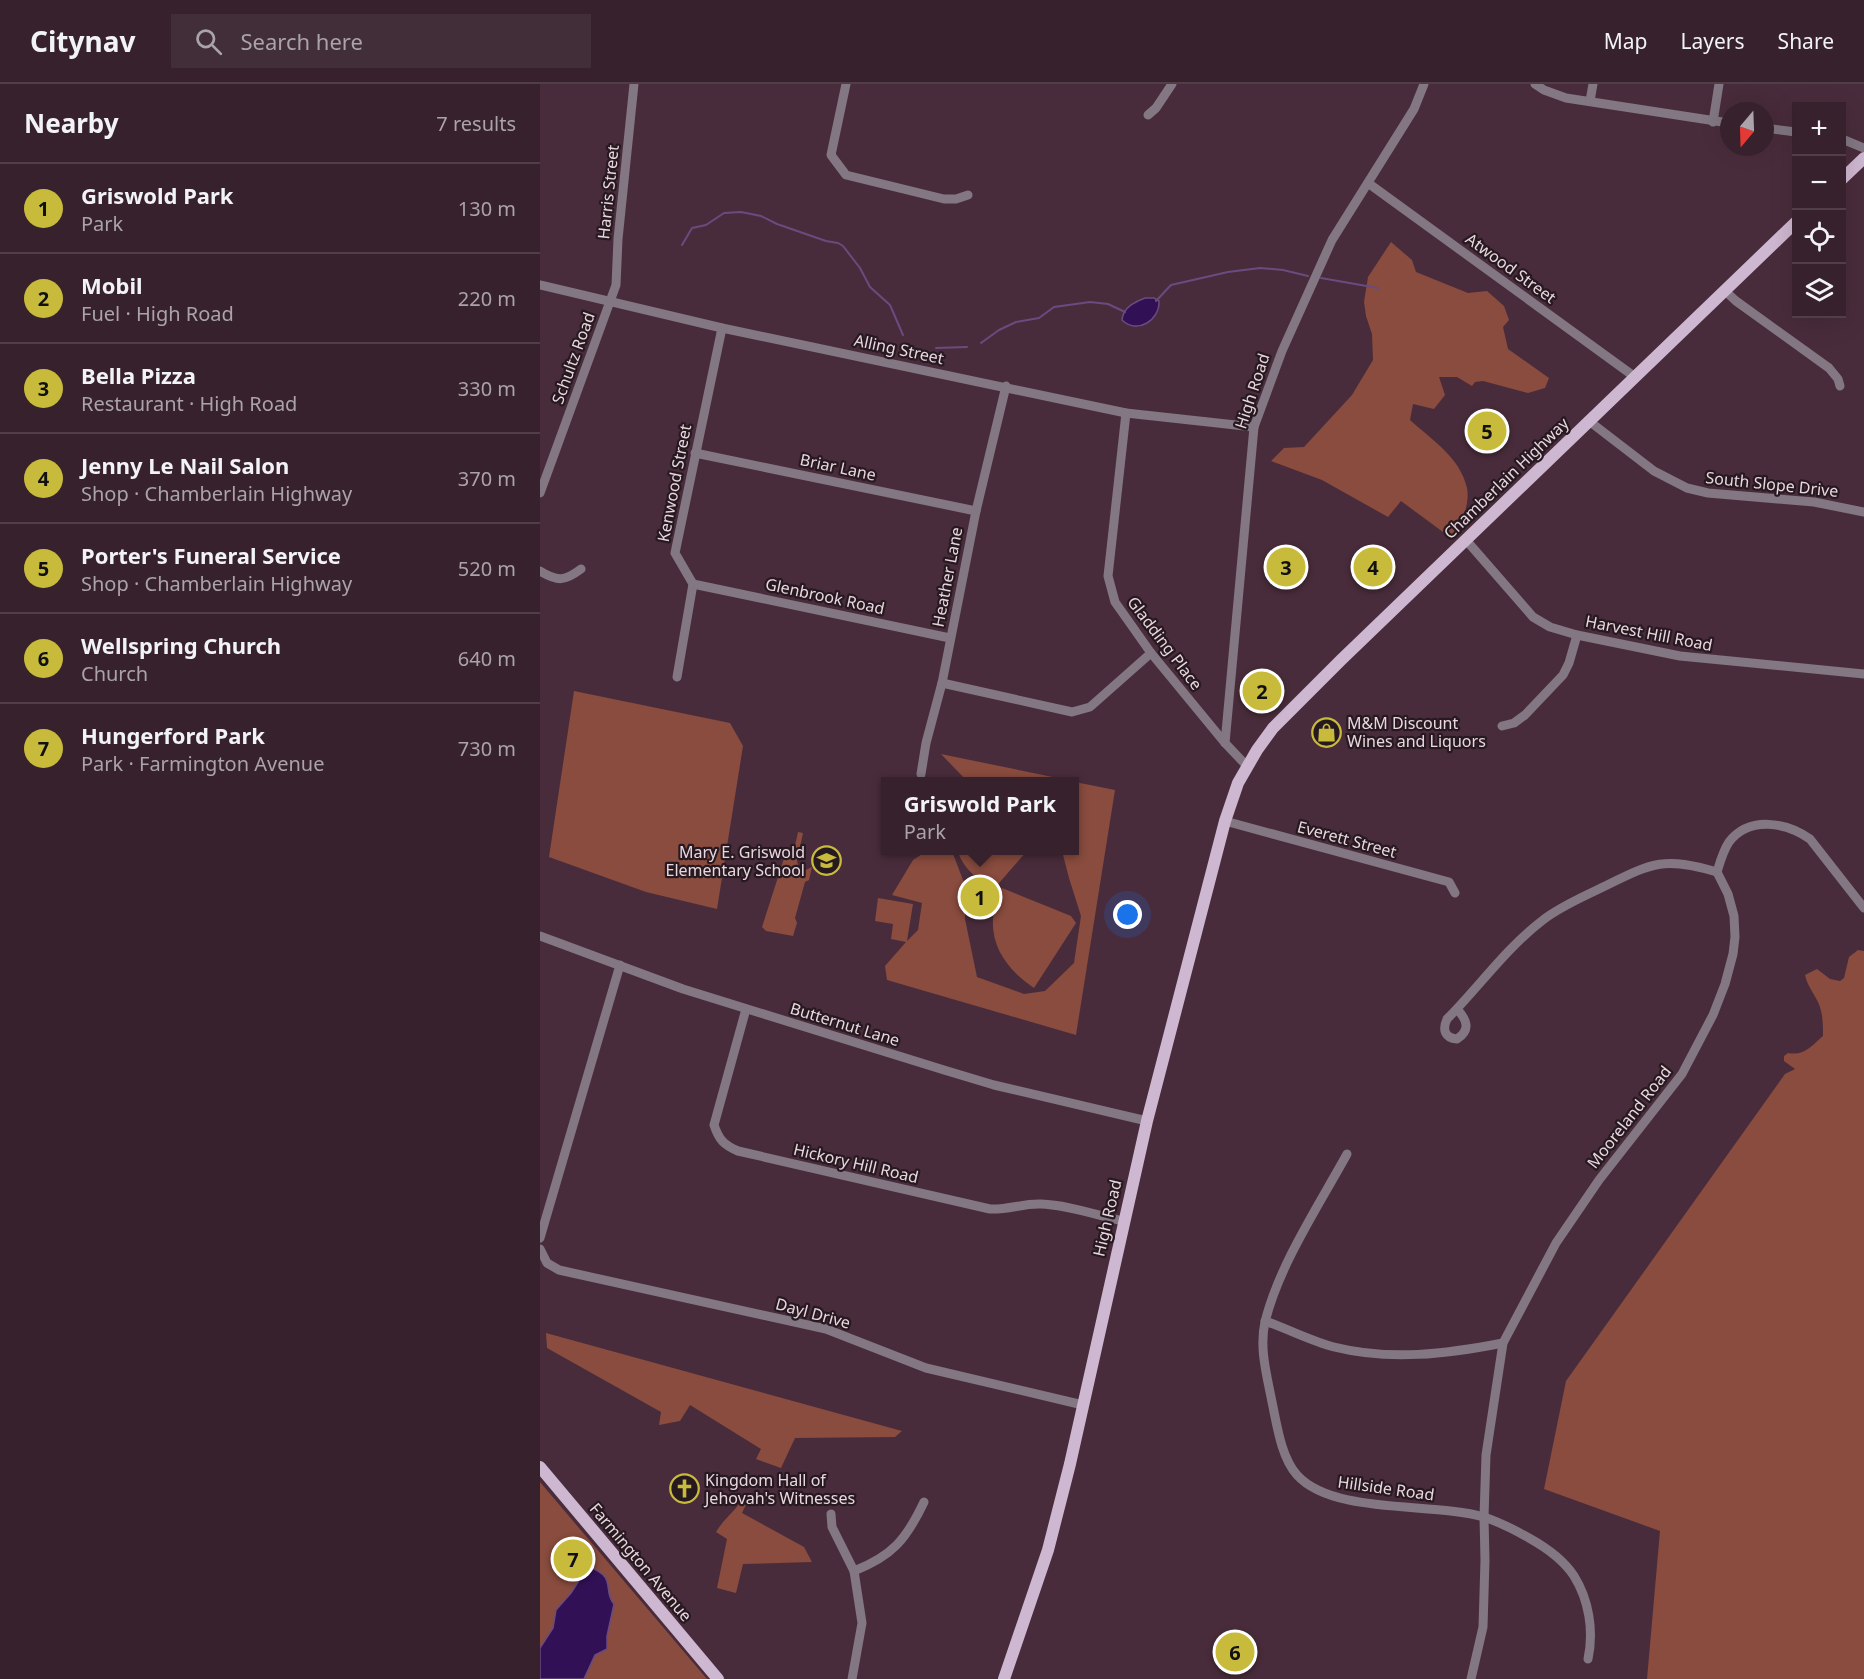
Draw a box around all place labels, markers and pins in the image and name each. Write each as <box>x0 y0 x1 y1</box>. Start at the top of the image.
pin: 5 <box>1468 408 1506 454</box>
pin: 3 <box>1266 544 1306 590</box>
pin: 4 <box>1354 544 1392 590</box>
pin: 2 <box>1242 668 1282 714</box>
place label: M&M Discount Wines and Liquors <box>1347 712 1486 752</box>
shop icon: M&M Discount Wines and Liquors <box>1310 716 1342 748</box>
place label: Mary E. Griswold Elementary School <box>666 841 805 881</box>
school or university icon: Mary E. Griswold Elementary School <box>810 845 842 877</box>
pin: 1 <box>960 874 1000 920</box>
place label: Kingdom Hall of Jehovah's Witnesses <box>703 1469 855 1509</box>
church icon: Kingdom Hall of Jehovah's Witnesses <box>668 1473 700 1505</box>
pin: 7 <box>554 1536 592 1582</box>
pin: 6 <box>1216 1630 1254 1674</box>

